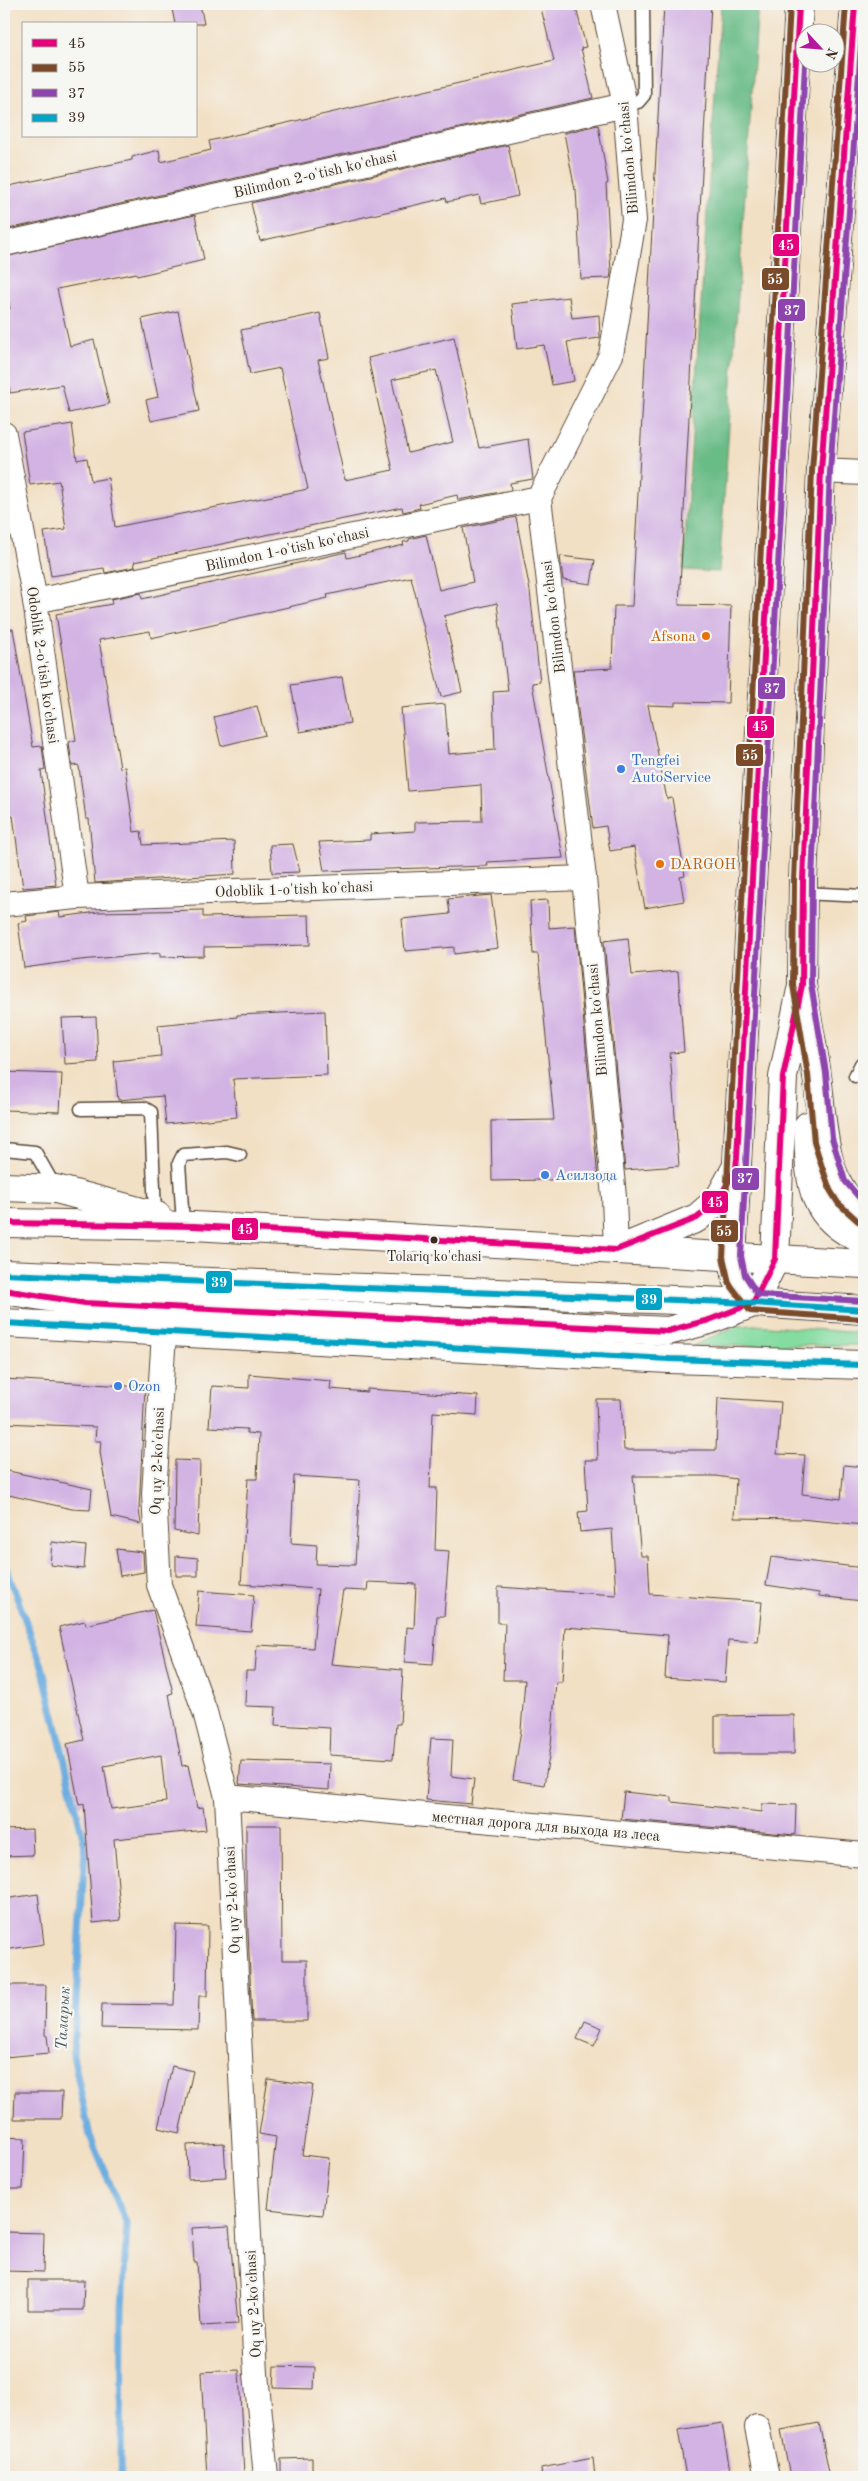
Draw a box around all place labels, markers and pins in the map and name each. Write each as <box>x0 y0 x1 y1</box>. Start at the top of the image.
place label: Afsona <box>650 630 697 645</box>
marker: Afsona <box>700 630 712 642</box>
place label: Tengfei AutoService <box>631 754 711 786</box>
marker: Tengfei AutoService <box>615 763 627 775</box>
marker: DARGOH <box>654 858 666 870</box>
place label: DARGOH <box>670 858 736 873</box>
marker: Асилзода <box>539 1169 551 1181</box>
place label: Асилзода <box>555 1169 618 1184</box>
marker: Tolariq ko'chasi <box>429 1235 439 1245</box>
place label: Tolariq ko'chasi <box>386 1250 482 1264</box>
marker: Ozon <box>112 1380 124 1392</box>
place label: Ozon <box>128 1380 161 1395</box>

